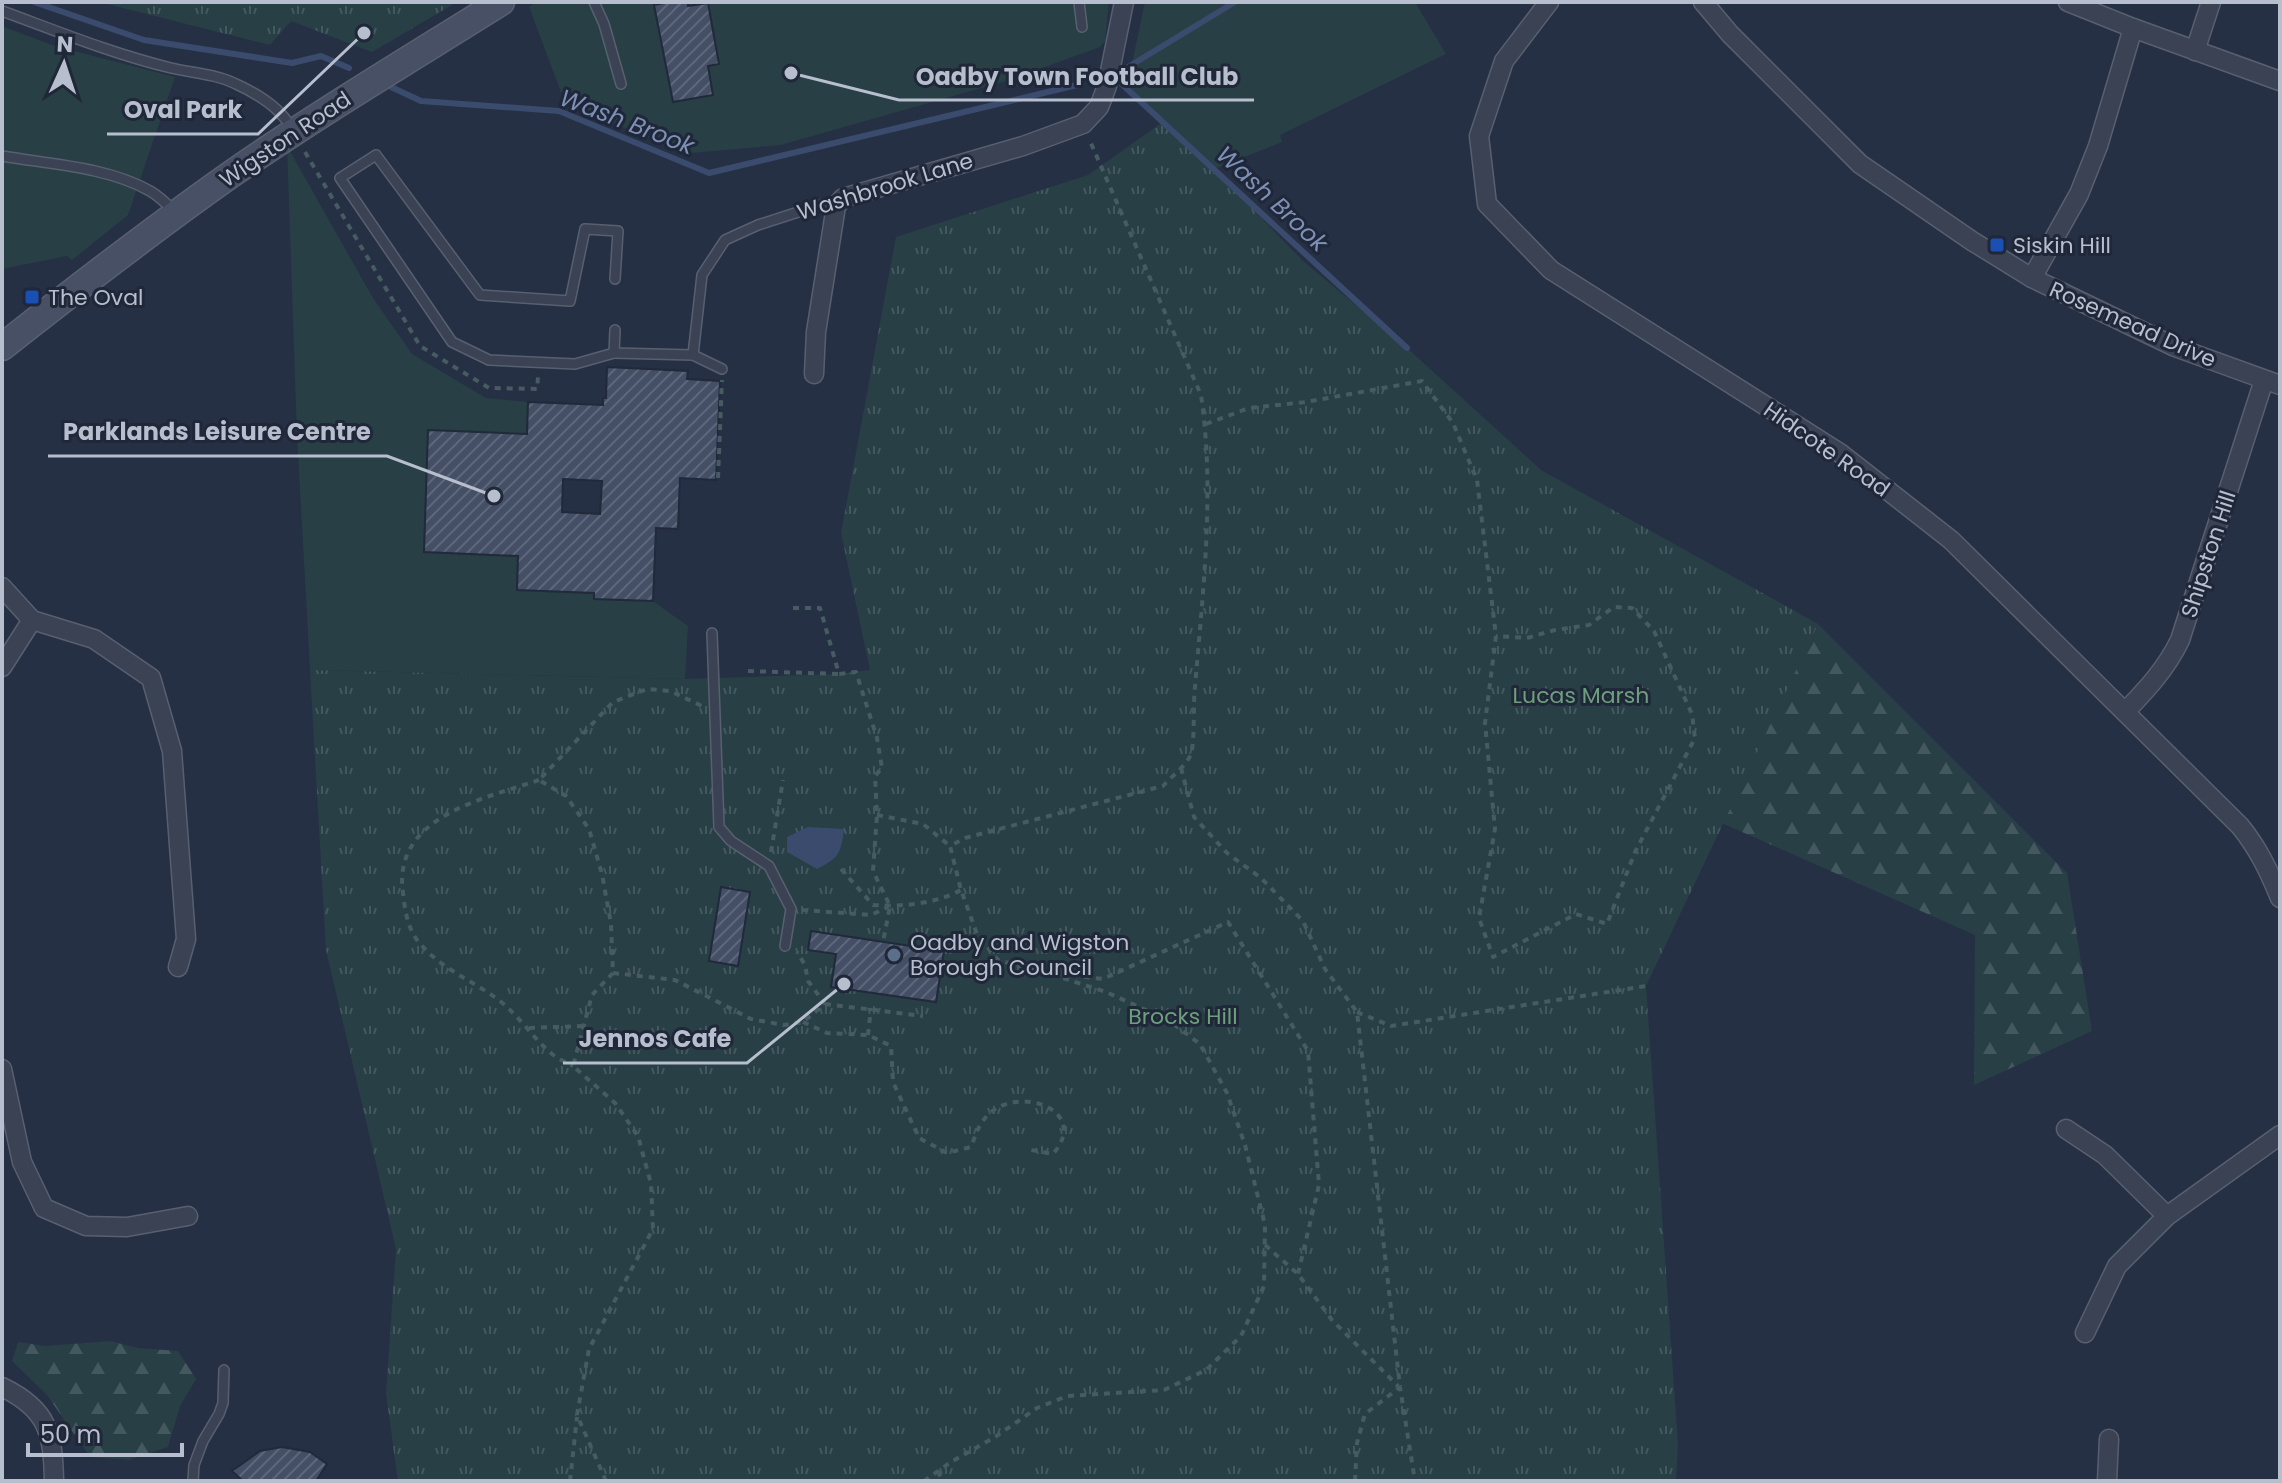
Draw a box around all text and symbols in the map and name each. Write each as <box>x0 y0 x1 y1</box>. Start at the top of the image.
north arrow <box>24 24 104 104</box>
text: N <box>56 29 74 60</box>
callout: Oadby Town Football Club <box>899 52 1254 100</box>
text: Oadby Town Football Club <box>916 60 1238 93</box>
water label: Wash Brook <box>555 81 701 163</box>
street label: Wigston Road <box>213 84 357 195</box>
callout: Oval Park <box>107 86 258 134</box>
text: Oval Park <box>124 93 243 126</box>
water label: Wash Brook <box>1209 138 1337 260</box>
street label: Washbrook Lane <box>793 145 977 228</box>
place label: Siskin Hill <box>2013 230 2111 261</box>
marker: Siskin Hill <box>1988 236 2006 254</box>
street label: Rosemead Drive <box>2044 274 2221 375</box>
place label: The Oval <box>48 282 143 313</box>
marker: The Oval <box>23 288 41 306</box>
street label: Hidcote Road <box>1757 394 1896 504</box>
callout: Parklands Leisure Centre <box>48 408 387 456</box>
text: Parklands Leisure Centre <box>63 415 371 448</box>
street label: Shipston Hill <box>2173 486 2244 622</box>
park label: Lucas Marsh <box>1513 680 1649 711</box>
place label: Oadby and Wigston Borough Council <box>910 927 1129 983</box>
marker: Oadby and Wigston Borough Council <box>885 946 903 964</box>
park label: Brocks Hill <box>1128 1001 1238 1032</box>
callout: Jennos Cafe <box>563 1015 747 1063</box>
text: Jennos Cafe <box>579 1022 732 1055</box>
scale bar <box>28 1407 182 1457</box>
text: 50 m <box>40 1418 101 1451</box>

